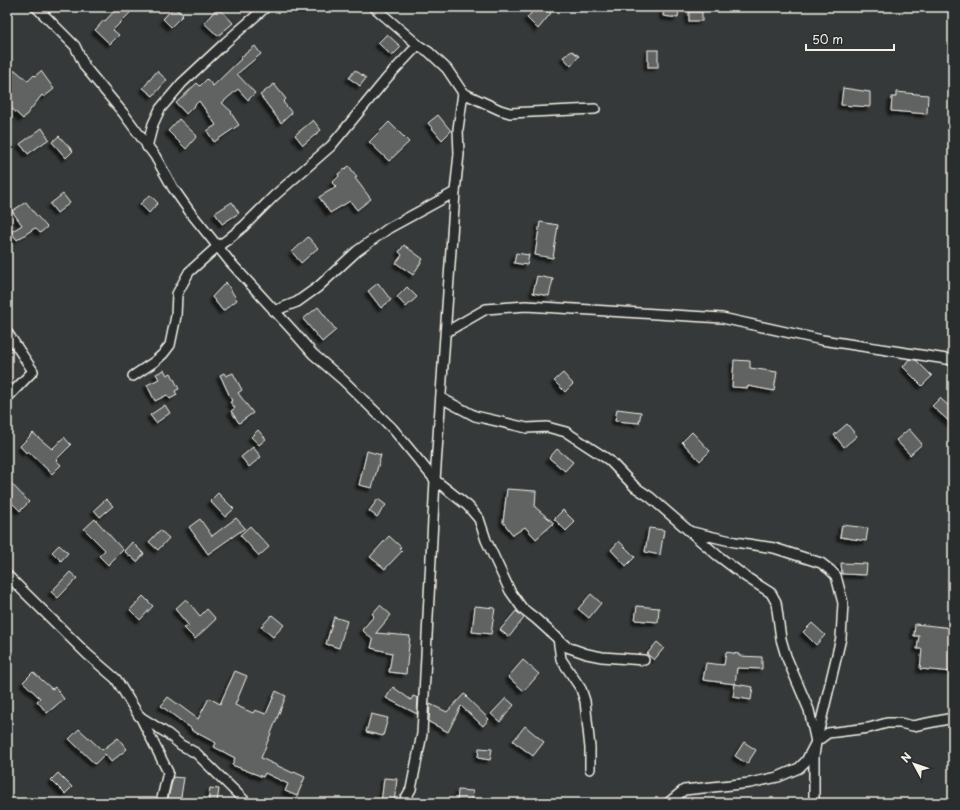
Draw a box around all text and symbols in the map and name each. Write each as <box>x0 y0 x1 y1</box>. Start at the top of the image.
scale bar <box>806 26 894 52</box>
text: 50 m <box>812 30 843 48</box>
north arrow <box>894 744 934 784</box>
text: N <box>897 748 915 766</box>

